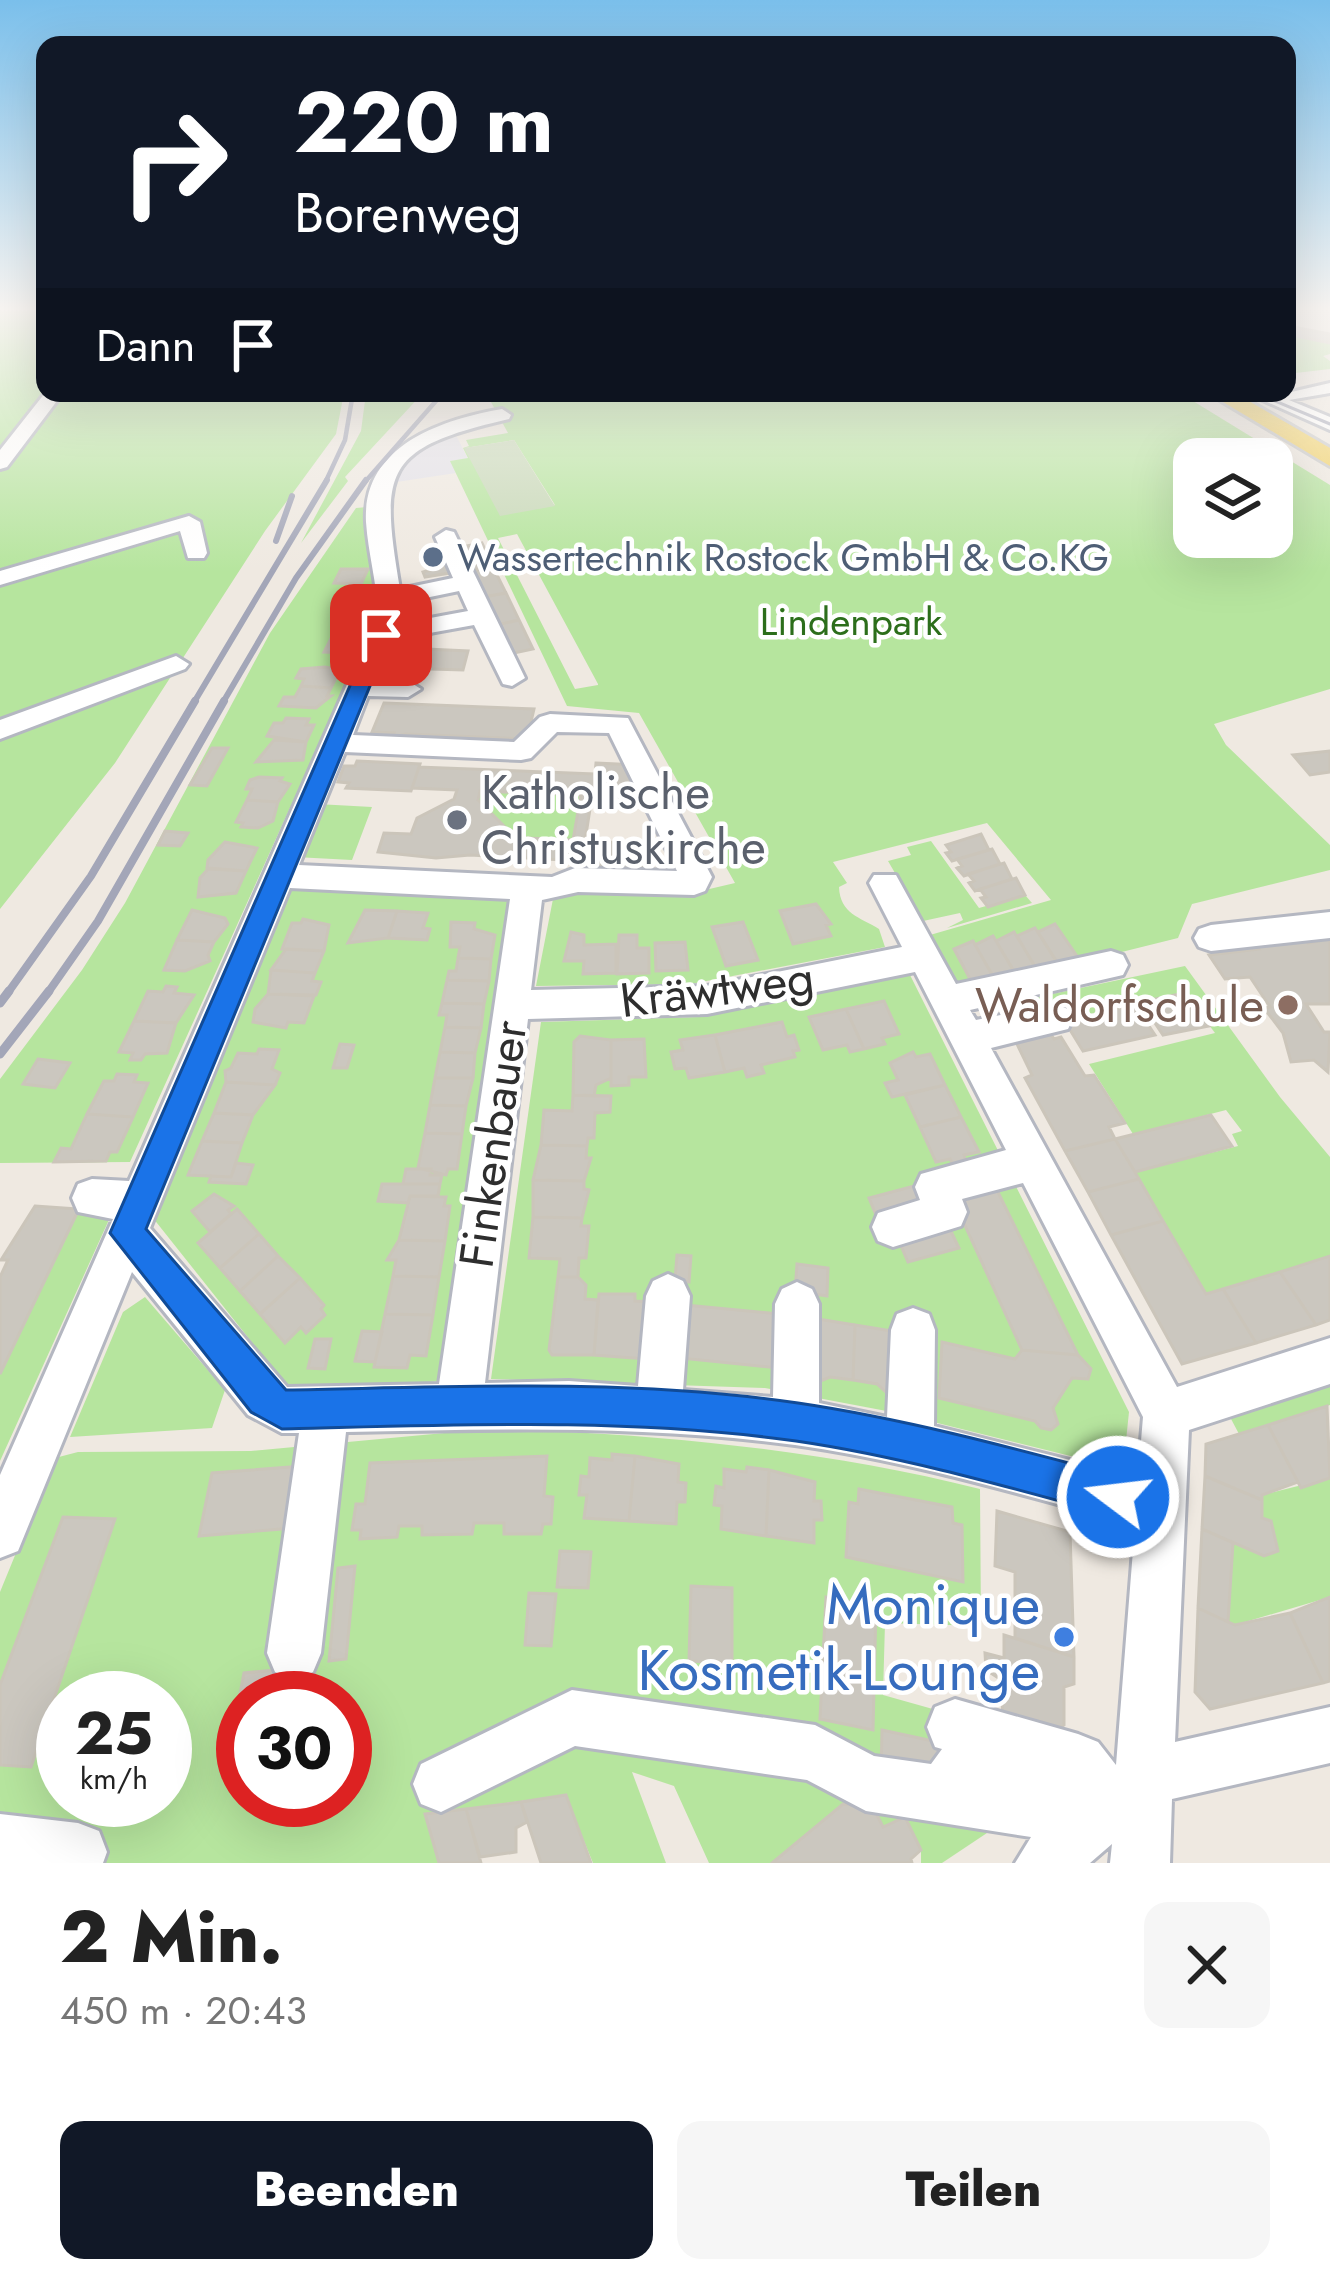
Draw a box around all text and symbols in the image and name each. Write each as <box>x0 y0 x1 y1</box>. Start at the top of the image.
text: 220 m <box>294 62 554 184</box>
icon: right <box>96 84 252 240</box>
text: Borenweg <box>294 174 522 252</box>
icon: arrive <box>220 312 286 378</box>
text: Dann <box>96 313 196 378</box>
map controls <box>1173 438 1293 558</box>
button: layers <box>1173 438 1293 558</box>
place label: Wassertechnik Rostock GmbH & Co.KG <box>457 529 1109 586</box>
marker: Wassertechnik Rostock GmbH & Co.KG <box>420 544 446 570</box>
pin <box>330 584 432 686</box>
park label: Lindenpark <box>760 593 943 650</box>
icon: arrive <box>348 602 414 668</box>
place label: Katholische Christuskirche <box>481 758 766 882</box>
marker: Katholische Christuskirche <box>444 807 470 833</box>
street label: Kräwtweg <box>616 943 818 1035</box>
place label: Waldorfschule <box>975 971 1264 1040</box>
marker: Waldorfschule <box>1275 992 1301 1018</box>
street label: Finkenbauer <box>442 1015 545 1272</box>
position arrow <box>1055 1434 1181 1560</box>
place label: Monique Kosmetik-Lounge <box>638 1563 1040 1711</box>
marker: Monique Kosmetik-Lounge <box>1051 1624 1077 1650</box>
speed limit sign: 30 <box>216 1671 372 1827</box>
text: 25 <box>75 1690 153 1777</box>
text: km/h <box>80 1757 148 1800</box>
text: 2 Min. <box>60 1885 283 1989</box>
button: close <box>1144 1902 1270 2028</box>
text: 450 m · 20:43 <box>60 1982 307 2039</box>
button: Beenden <box>60 2121 653 2259</box>
button: Teilen <box>677 2121 1270 2259</box>

